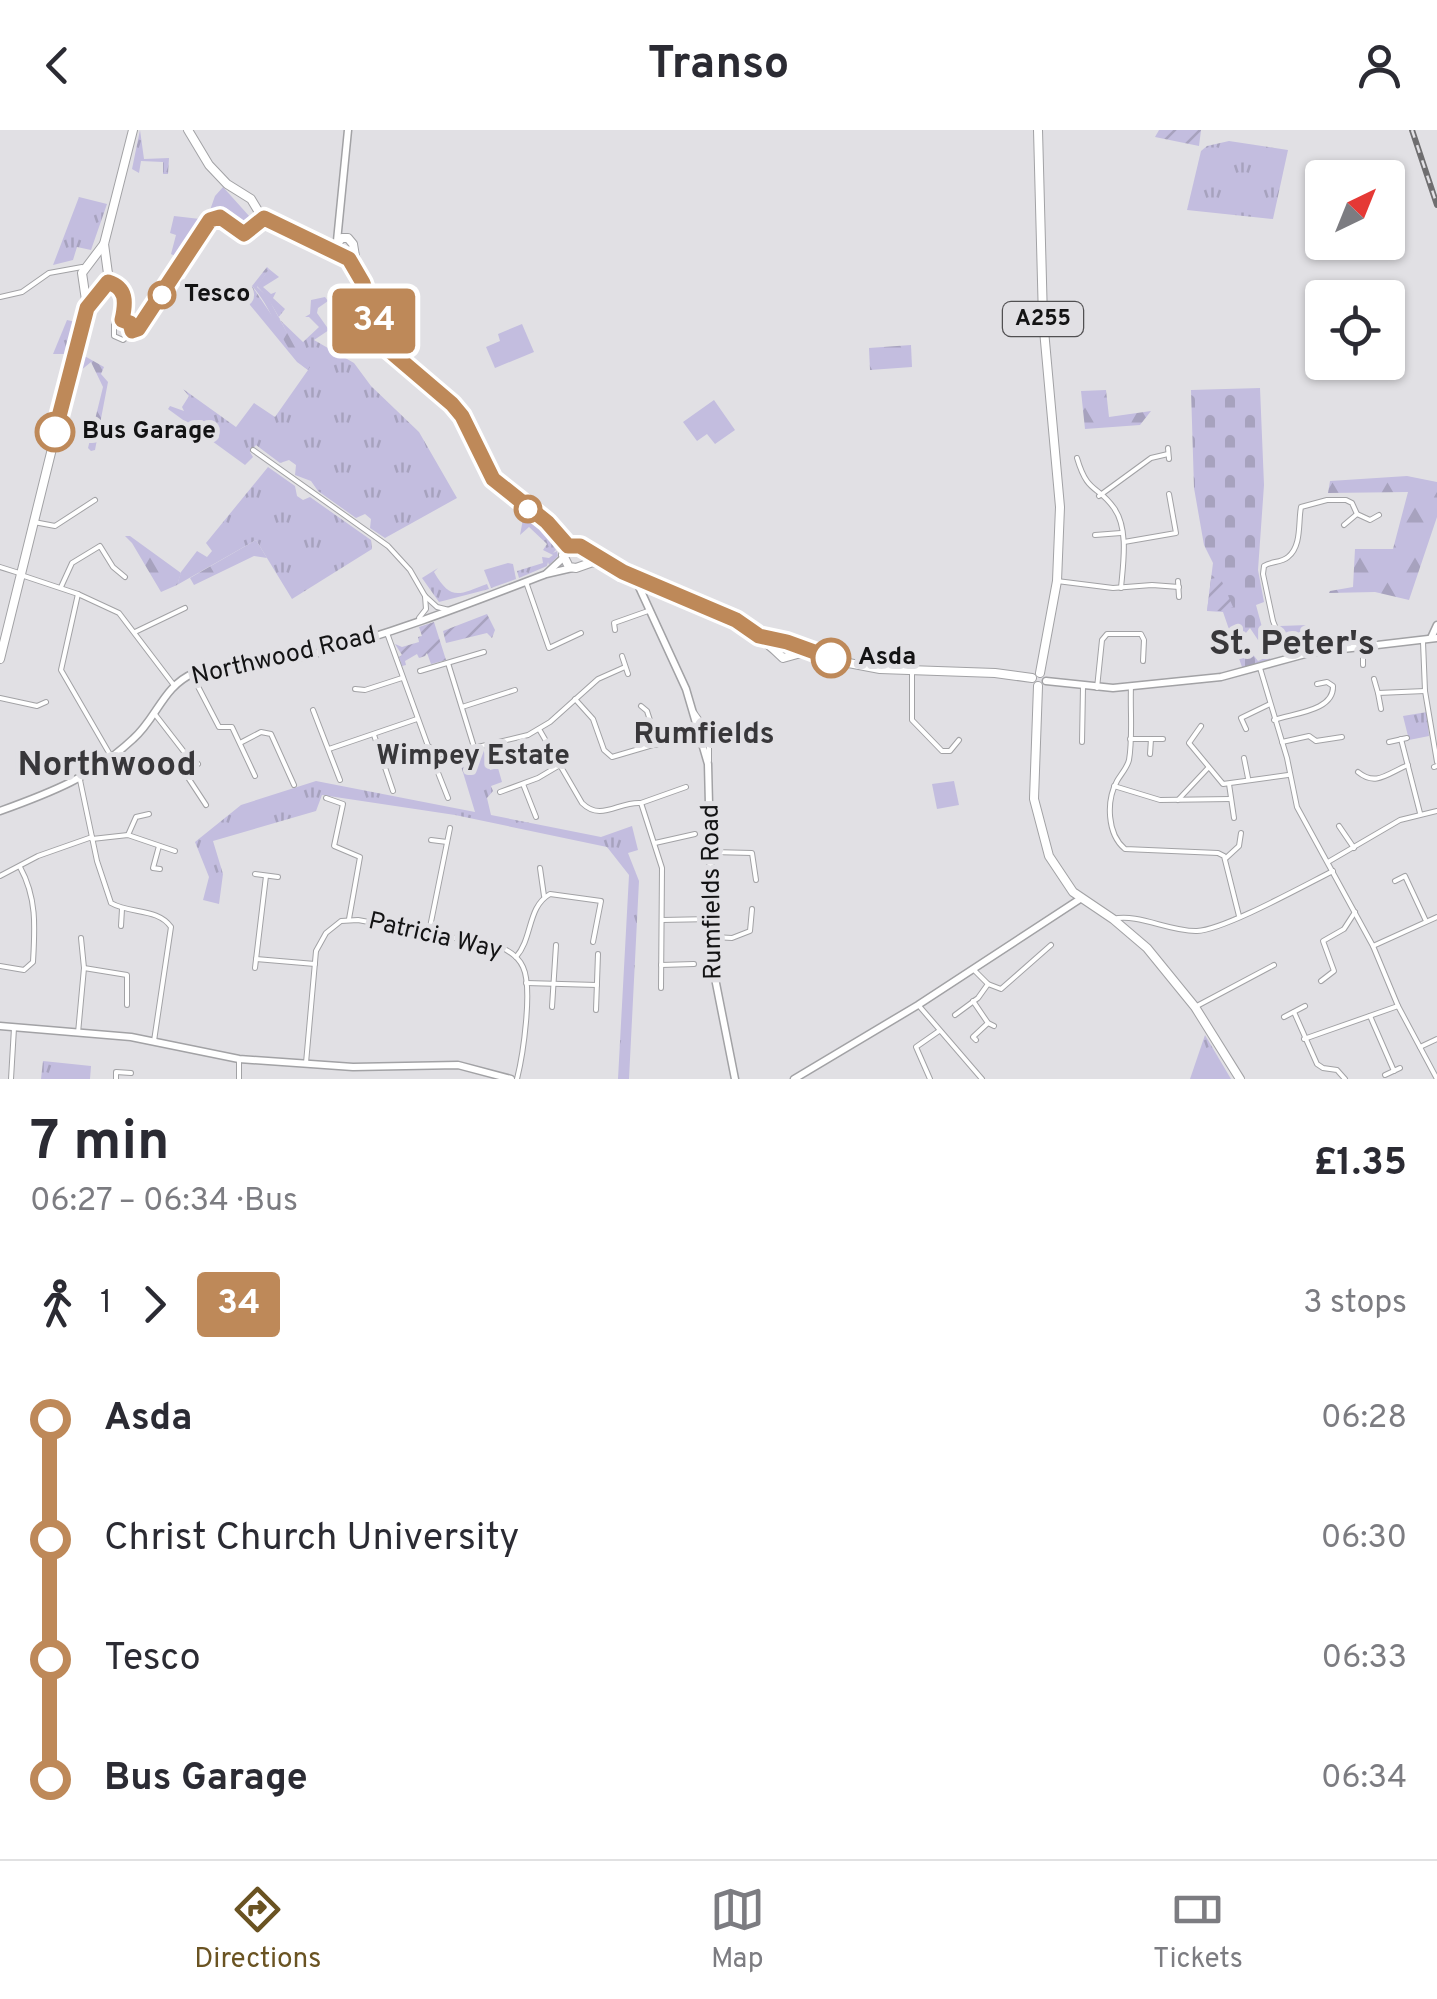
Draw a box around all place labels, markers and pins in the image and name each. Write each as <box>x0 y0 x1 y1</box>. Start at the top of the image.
place label: Tesco <box>184 279 250 311</box>
marker: Tesco <box>149 282 175 308</box>
marker: Bus Garage <box>36 413 74 451</box>
place label: Bus Garage <box>82 416 216 448</box>
unlabelled marker <box>515 496 541 522</box>
marker: Asda <box>812 639 850 677</box>
place label: Asda <box>858 642 916 674</box>

